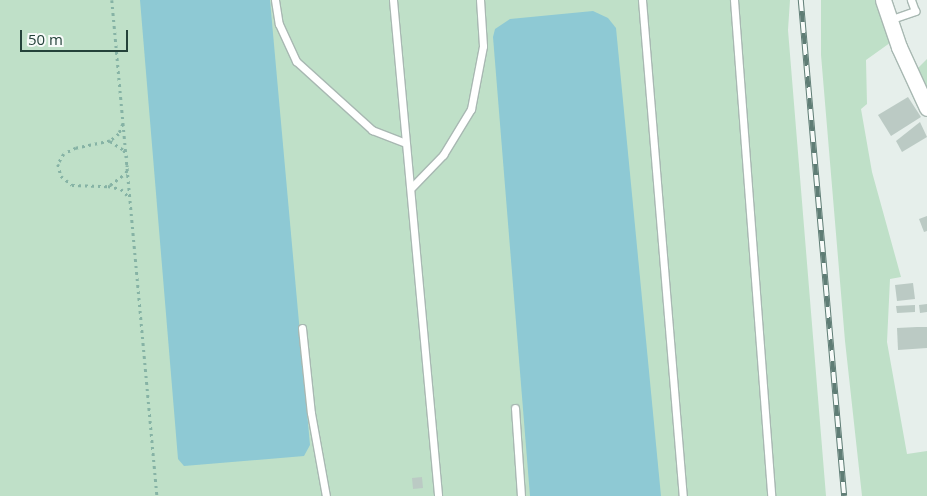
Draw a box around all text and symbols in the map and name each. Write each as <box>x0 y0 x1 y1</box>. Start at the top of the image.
scale bar <box>22 20 130 52</box>
text: 50 m <box>28 29 63 49</box>

